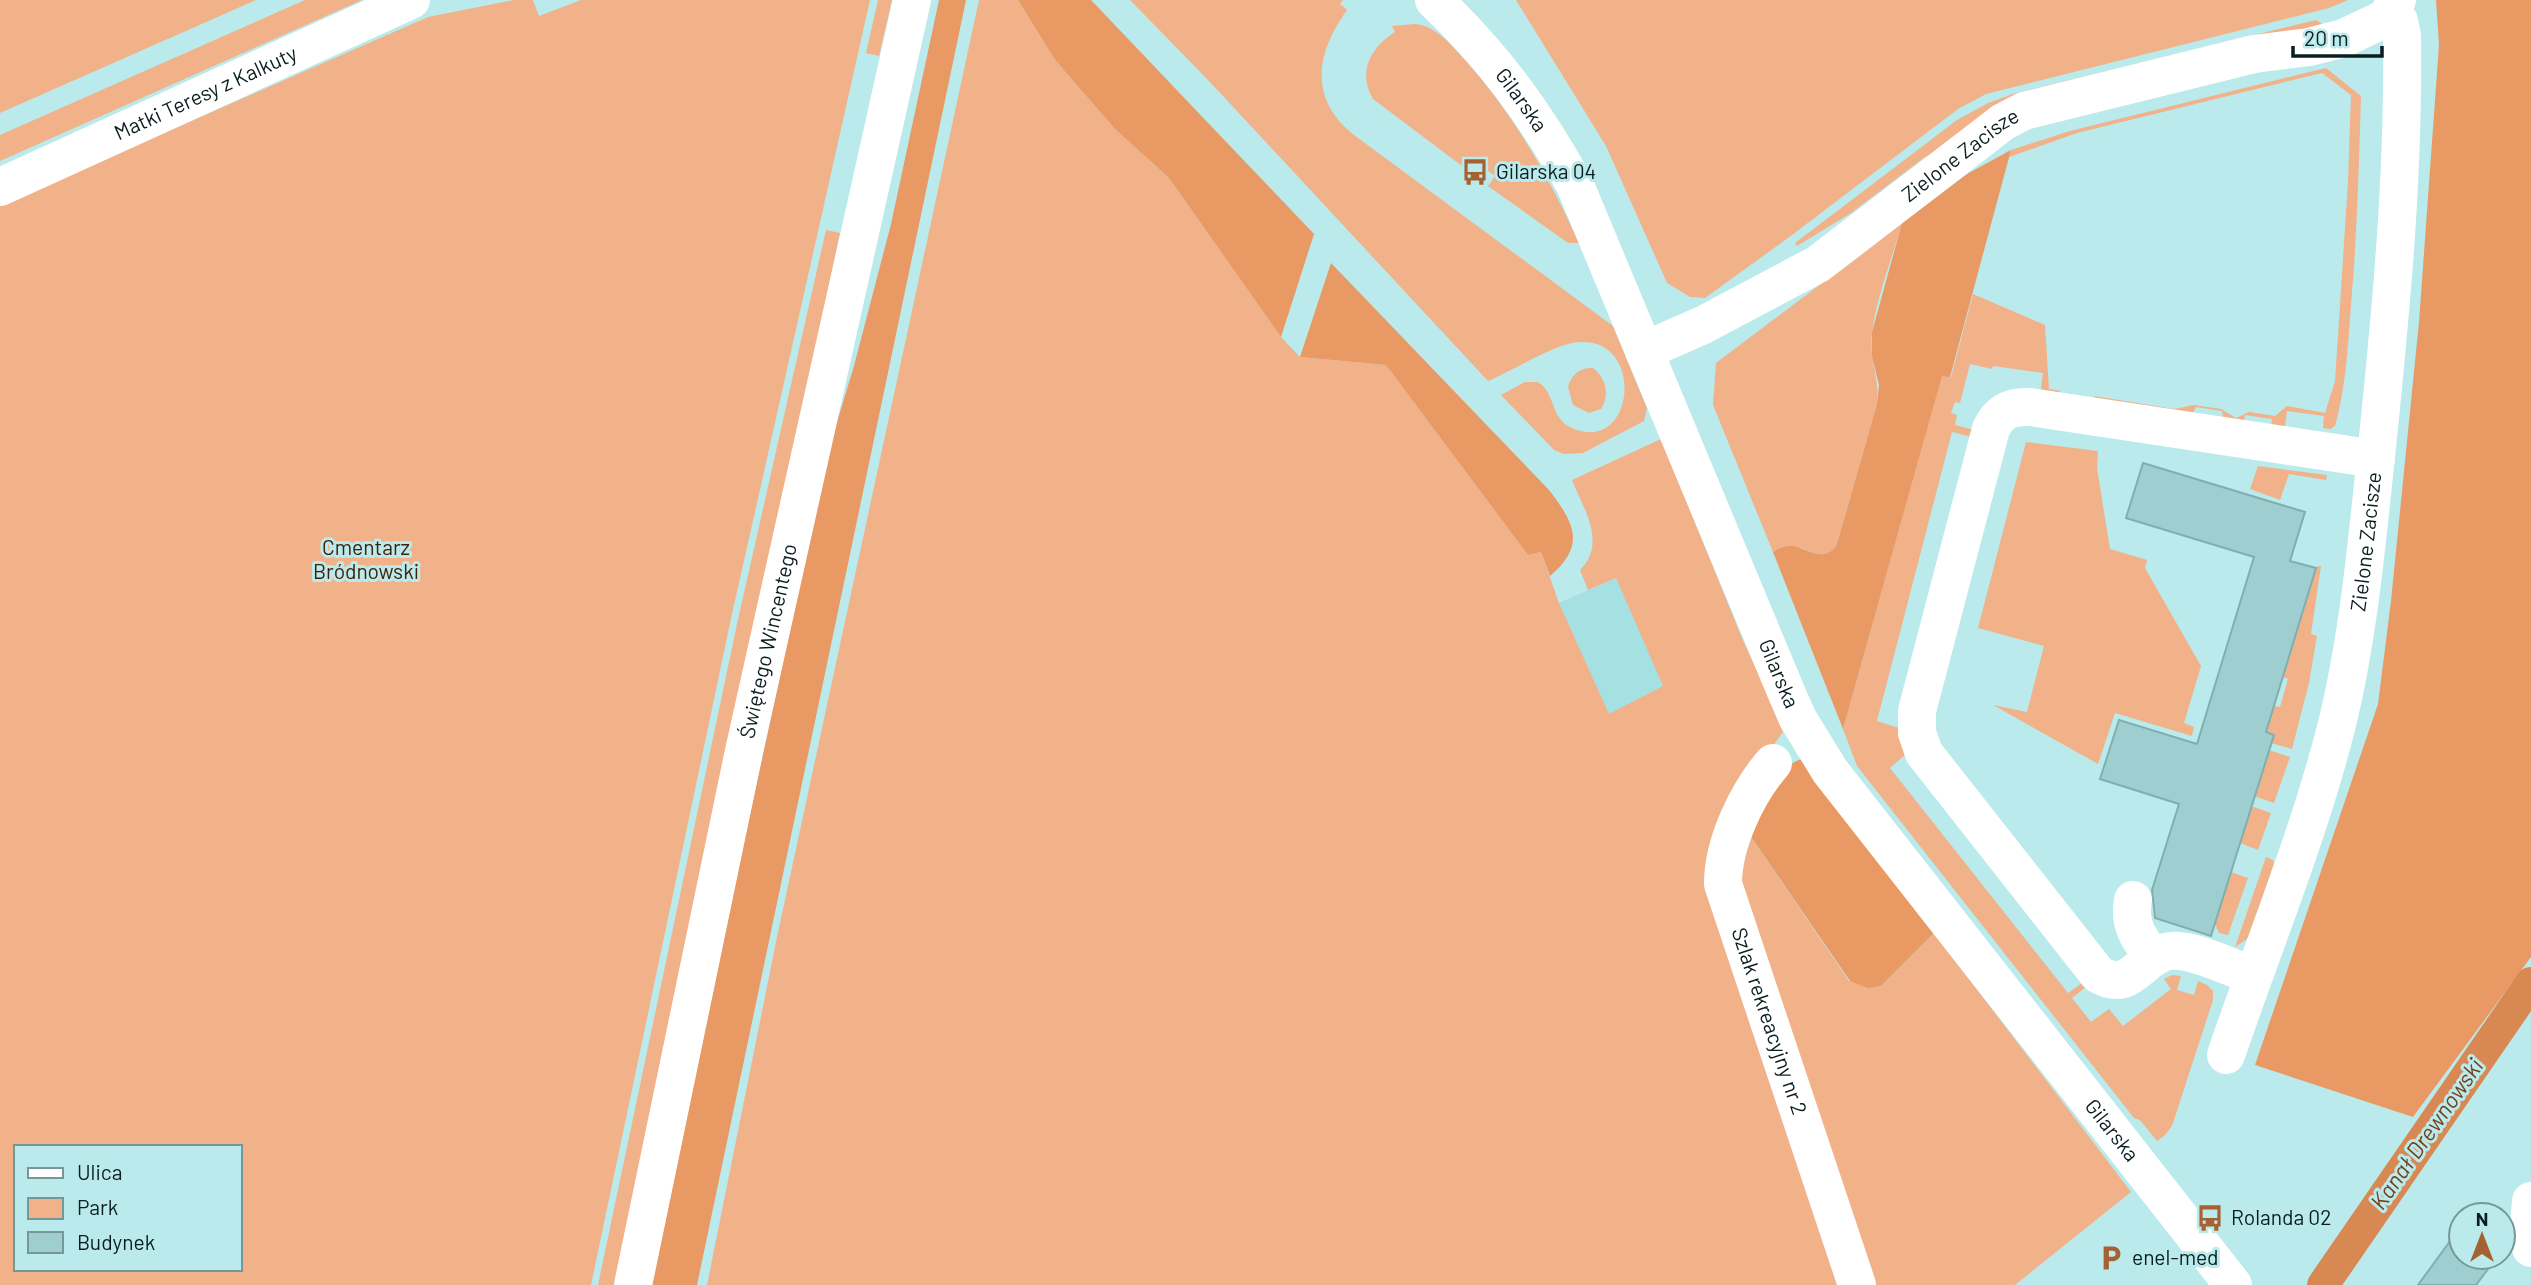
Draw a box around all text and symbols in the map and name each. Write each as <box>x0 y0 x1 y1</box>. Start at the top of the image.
scale bar <box>2293 14 2382 58</box>
text: 20 m <box>2304 25 2349 50</box>
street label: Matki Teresy z Kalkuty <box>110 40 301 144</box>
street label: Gilarska <box>1491 62 1554 136</box>
street label: Zielone Zacisze <box>1896 102 2022 206</box>
bus stop icon: Gilarska 04 <box>1460 157 1490 187</box>
place label: Gilarska 04 <box>1496 158 1596 183</box>
street label: Zielone Zacisze <box>2344 471 2385 613</box>
park label: Cmentarz Bródnowski <box>313 534 419 583</box>
street label: Świętego Wincentego <box>733 541 801 741</box>
street label: Gilarska <box>1754 635 1806 712</box>
street label: Szlak rekreacyjny nr 2 <box>1727 924 1813 1118</box>
water label: Kanał Drewnowski <box>2364 1052 2489 1214</box>
street label: Gilarska <box>2081 1093 2145 1166</box>
legend <box>14 1145 242 1271</box>
text: Ulica <box>77 1159 122 1184</box>
text: Park <box>77 1194 118 1219</box>
north arrow <box>2447 1201 2517 1271</box>
bus stop icon: Rolanda 02 <box>2195 1203 2225 1233</box>
place label: Rolanda 02 <box>2231 1204 2332 1229</box>
text: N <box>2476 1207 2488 1230</box>
text: Budynek <box>77 1229 155 1254</box>
parking icon: enel-med <box>2096 1243 2126 1273</box>
place label: enel-med <box>2132 1244 2219 1269</box>

